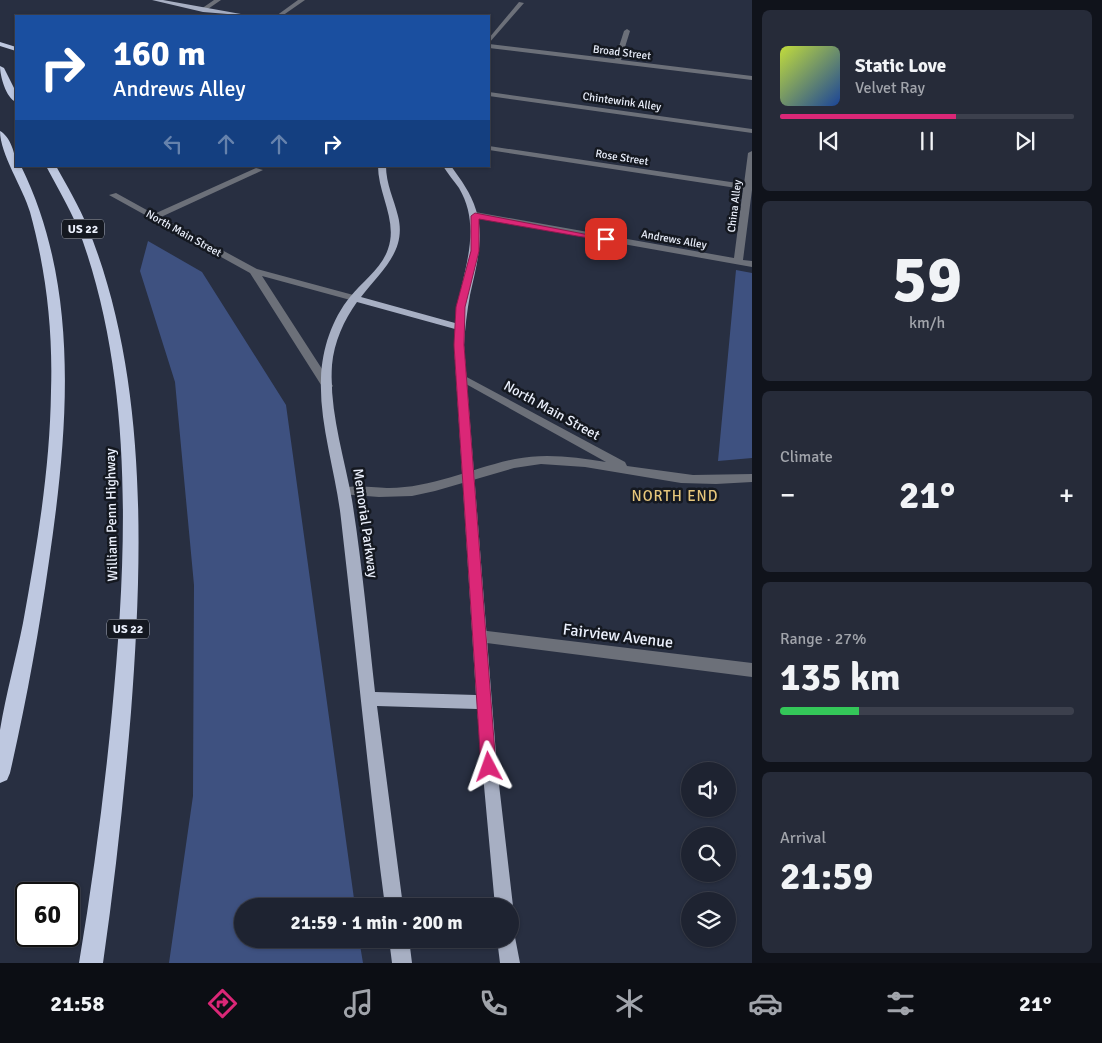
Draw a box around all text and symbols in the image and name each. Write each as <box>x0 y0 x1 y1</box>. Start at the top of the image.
text: 160 m <box>113 32 206 75</box>
icon: right <box>30 35 95 100</box>
street label: Broad Street <box>592 42 652 63</box>
text: Static Love <box>855 54 946 78</box>
text: Andrews Alley <box>113 75 246 102</box>
text: Velvet Ray <box>855 78 925 98</box>
street label: Chintewink Alley <box>582 90 663 114</box>
icon: previous <box>815 127 843 155</box>
icon: pause <box>913 127 941 155</box>
icon: next <box>1011 127 1039 155</box>
icon: left <box>159 130 187 158</box>
icon: ahead <box>212 130 240 158</box>
icon: ahead <box>265 130 293 158</box>
icon: right <box>318 130 346 158</box>
street label: Rose Street <box>594 147 650 168</box>
street label: China Alley <box>725 178 744 233</box>
street label: North Main Street <box>144 207 224 260</box>
pin <box>585 218 627 260</box>
road number: US 22 <box>62 220 104 238</box>
icon: arrive <box>592 225 620 253</box>
street label: Andrews Alley <box>640 227 709 252</box>
text: 59 <box>892 240 962 320</box>
text: km/h <box>909 313 945 333</box>
street label: North Main Street <box>501 377 603 444</box>
text: Climate <box>780 447 833 467</box>
street label: William Penn Highway <box>102 448 121 582</box>
street label: Memorial Parkway <box>349 467 382 579</box>
text: 21° <box>899 472 955 519</box>
text: − <box>780 478 795 512</box>
text: + <box>1059 478 1074 512</box>
district label: NORTH END <box>631 487 719 505</box>
street label: Fairview Avenue <box>562 619 674 653</box>
road number: US 22 <box>107 620 149 638</box>
text: Range · 27% <box>780 629 866 649</box>
text: 135 km <box>780 654 901 701</box>
position arrow <box>462 740 514 792</box>
map controls <box>681 762 736 947</box>
button: sound <box>681 762 736 817</box>
button: search <box>681 827 736 882</box>
text: Arrival <box>780 828 826 848</box>
text: 21:59 <box>780 853 873 900</box>
speed limit sign: 60 <box>15 882 80 947</box>
button: layers <box>681 892 736 947</box>
text: 21:59 · 1 min · 200 m <box>290 911 463 935</box>
icon: directions <box>205 986 240 1021</box>
icon: music <box>341 986 376 1021</box>
icon: phone <box>476 986 511 1021</box>
icon: climate <box>612 986 647 1021</box>
icon: car <box>748 986 783 1021</box>
icon: filters <box>883 986 918 1021</box>
text: 21:58 <box>50 990 104 1017</box>
text: 21° <box>1019 990 1052 1017</box>

